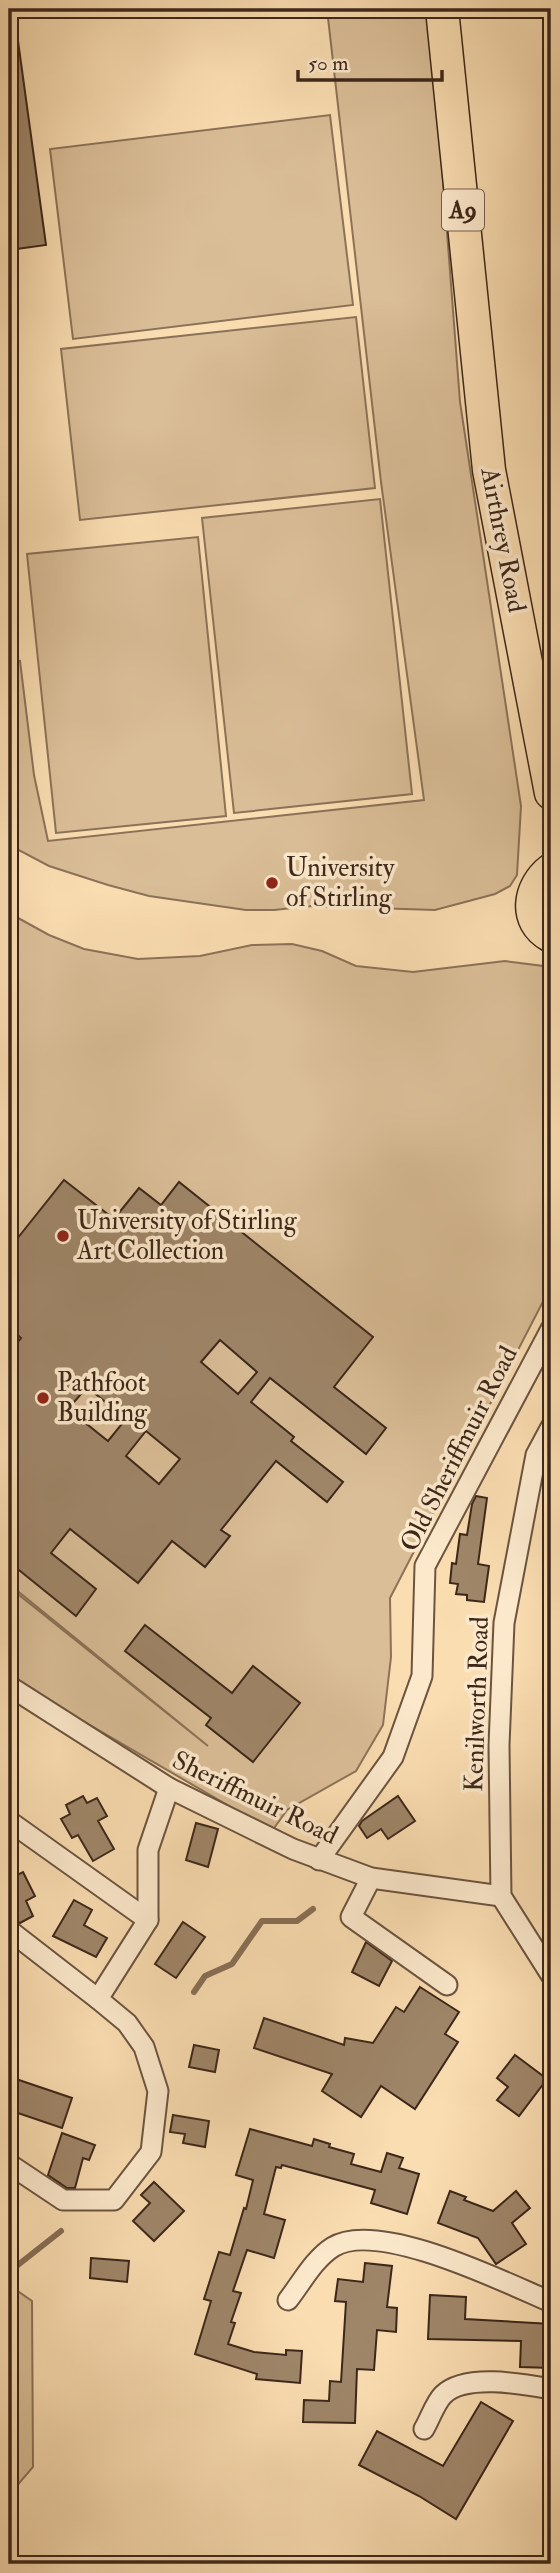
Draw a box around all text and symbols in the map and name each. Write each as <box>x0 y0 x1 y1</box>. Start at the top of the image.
scale bar <box>298 38 441 82</box>
text: 50 m <box>308 50 349 77</box>
road number: A9 <box>442 190 484 230</box>
street label: Airthrey Road <box>473 464 533 615</box>
place label: University of Stirling <box>286 852 395 914</box>
marker: University of Stirling <box>264 875 280 891</box>
place label: University of Stirling Art Collection <box>76 1205 298 1267</box>
marker: University of Stirling Art Collection <box>55 1228 71 1244</box>
street label: Old Sheriffmuir Road <box>393 1341 525 1557</box>
place label: Pathfoot Building <box>57 1367 148 1429</box>
marker: Pathfoot Building <box>35 1390 51 1406</box>
street label: Kenilworth Road <box>458 1616 496 1792</box>
street label: Sheriffmuir Road <box>167 1744 343 1852</box>

